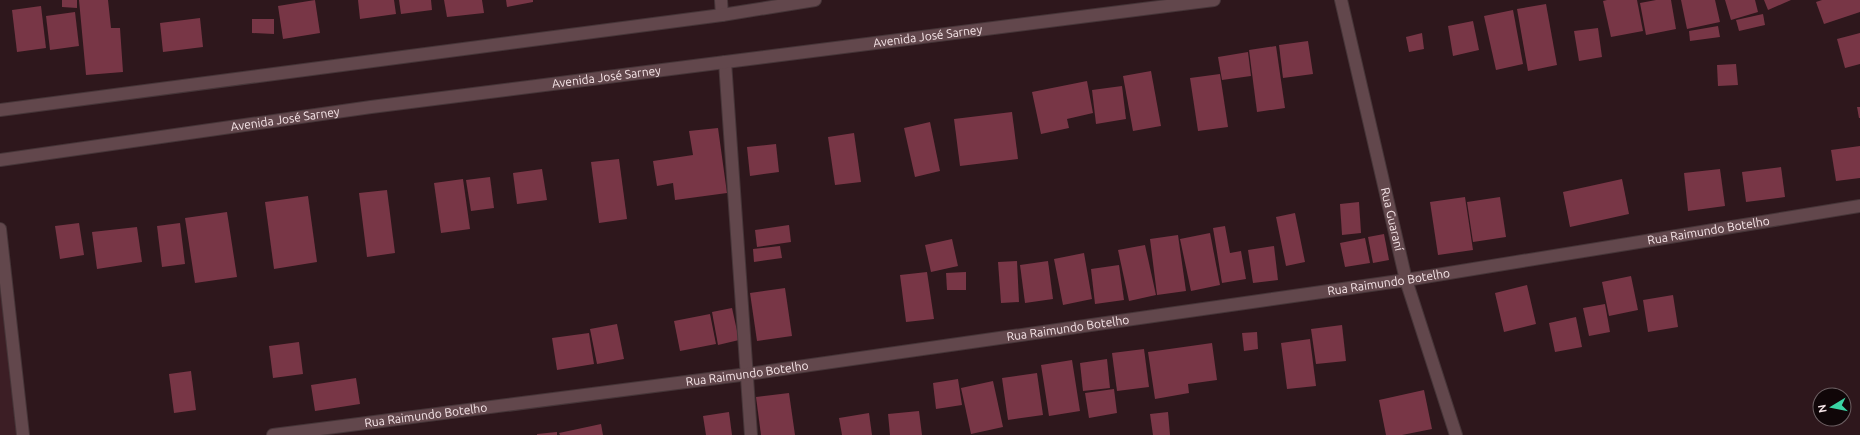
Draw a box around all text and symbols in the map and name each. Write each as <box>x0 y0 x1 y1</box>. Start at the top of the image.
street label: Avenida José Sarney <box>872 22 983 49</box>
street label: Avenida José Sarney <box>551 63 662 90</box>
street label: Avenida José Sarney <box>230 105 340 133</box>
street label: Rua Guaraní <box>1379 186 1406 253</box>
street label: Rua Raimundo Botelho <box>1646 214 1770 247</box>
street label: Rua Raimundo Botelho <box>1326 266 1451 297</box>
street label: Rua Raimundo Botelho <box>1006 313 1130 343</box>
street label: Rua Raimundo Botelho <box>685 358 809 388</box>
north arrow <box>1812 387 1852 427</box>
street label: Rua Raimundo Botelho <box>363 401 488 429</box>
text: N <box>1816 404 1829 414</box>

